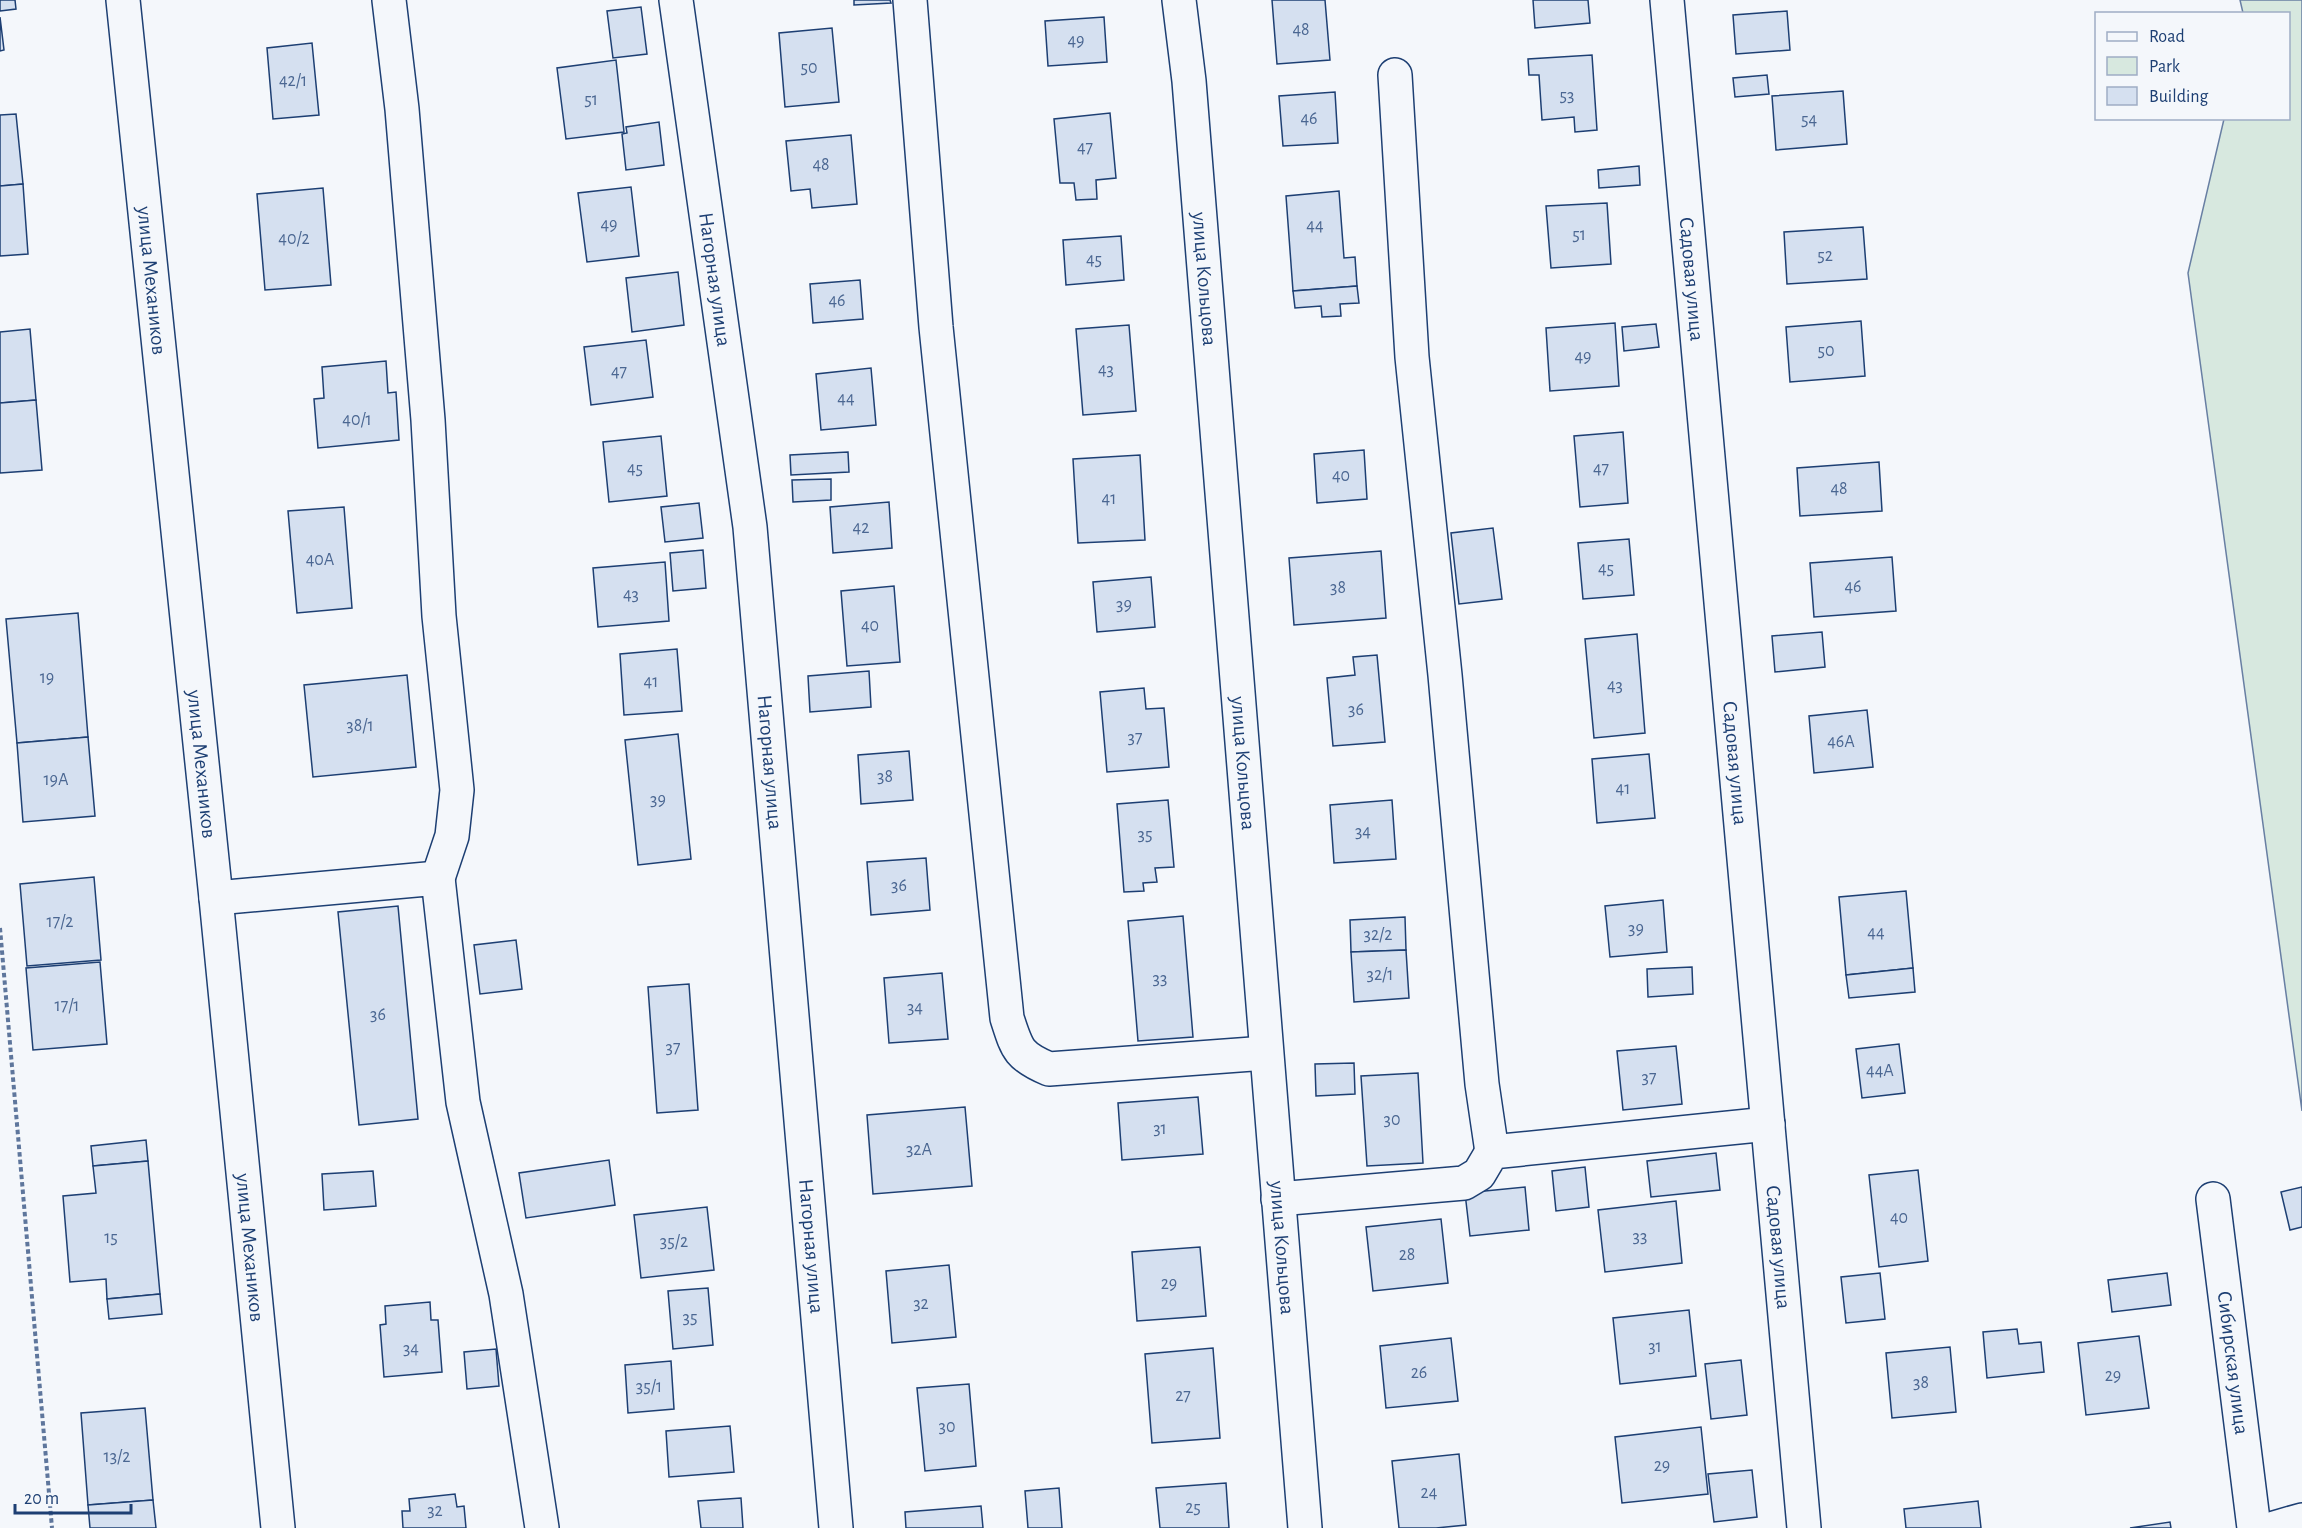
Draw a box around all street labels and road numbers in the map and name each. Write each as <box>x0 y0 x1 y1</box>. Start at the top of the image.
street label: улица Механиков <box>134 204 170 356</box>
street label: улица Кольцова <box>1189 210 1221 347</box>
street label: Нагорная улица <box>695 211 735 348</box>
street label: Садовая улица <box>1676 216 1708 342</box>
street label: улица Механиков <box>184 688 220 839</box>
street label: Нагорная улица <box>754 694 786 831</box>
street label: улица Кольцова <box>1228 694 1260 831</box>
street label: Садовая улица <box>1719 700 1751 826</box>
street label: улица Механиков <box>233 1171 268 1323</box>
street label: Нагорная улица <box>796 1178 828 1315</box>
street label: улица Кольцова <box>1267 1179 1298 1316</box>
street label: Садовая улица <box>1763 1184 1795 1310</box>
street label: Сибирская улица <box>2214 1290 2253 1436</box>

